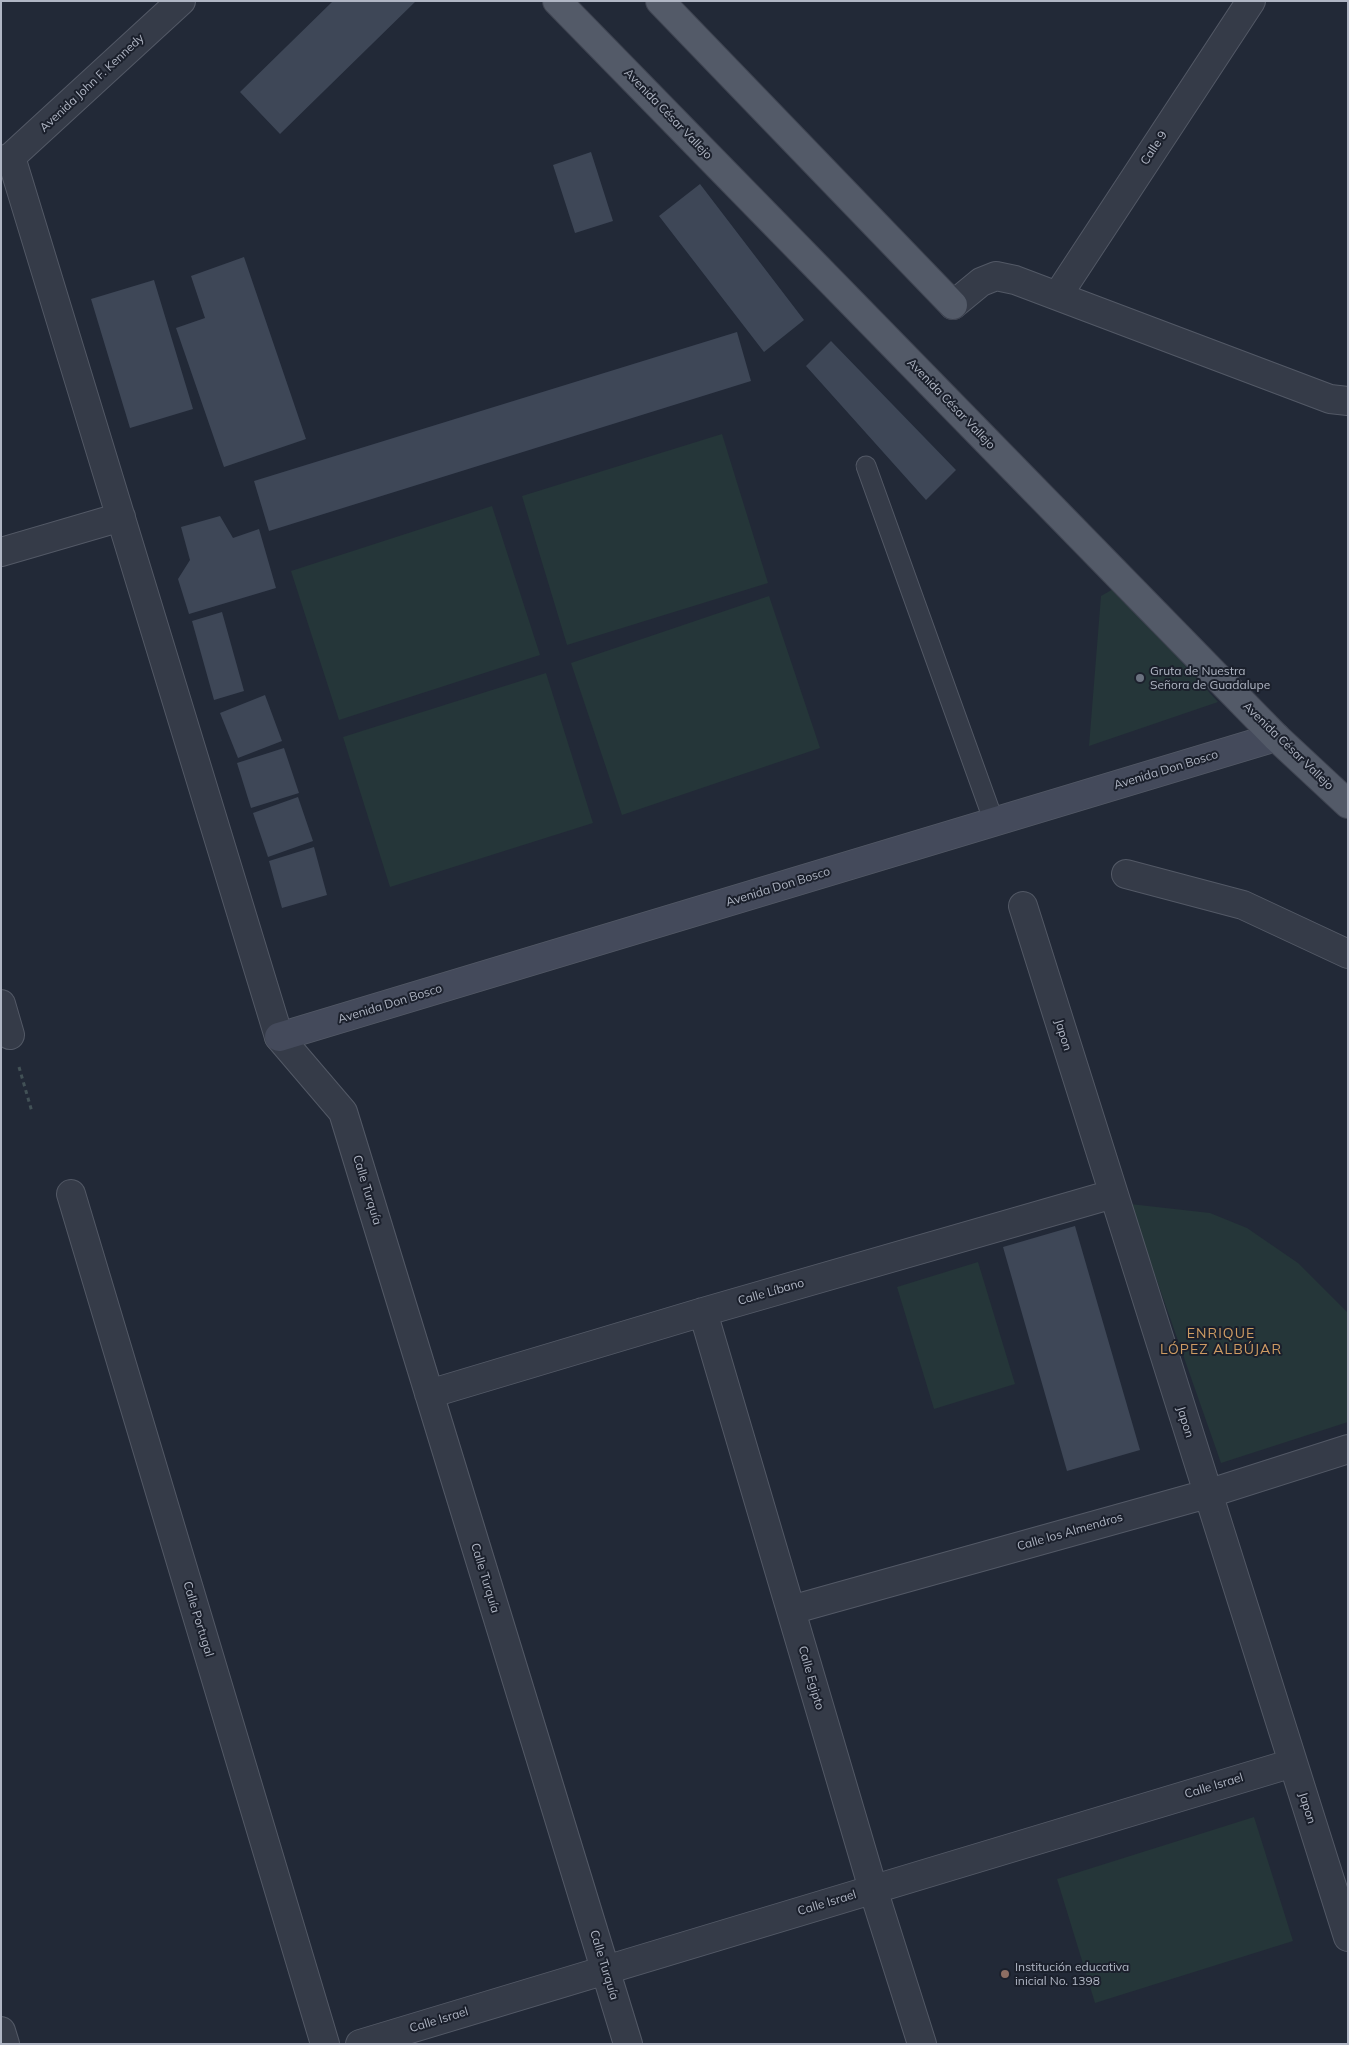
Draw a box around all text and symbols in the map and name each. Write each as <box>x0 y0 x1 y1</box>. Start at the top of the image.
street label: Avenida John F. Kennedy <box>37 31 147 135</box>
street label: Avenida César Vallejo <box>621 66 715 162</box>
street label: Calle 9 <box>1138 128 1170 168</box>
street label: Avenida César Vallejo <box>904 356 998 452</box>
place label: Gruta de Nuestra Señora de Guadalupe <box>1150 664 1270 692</box>
marker: Gruta de Nuestra Señora de Guadalupe <box>1134 672 1146 684</box>
street label: Avenida César Vallejo <box>1240 699 1336 793</box>
street label: Avenida Don Bosco <box>1112 747 1220 793</box>
street label: Avenida Don Bosco <box>724 864 832 910</box>
street label: Avenida Don Bosco <box>336 981 444 1027</box>
street label: Japon <box>1051 1017 1075 1053</box>
street label: Calle Turquía <box>350 1153 384 1227</box>
street label: Calle Líbano <box>736 1276 806 1308</box>
district label: ENRIQUE LÓPEZ ALBÚJAR <box>1158 1326 1284 1358</box>
street label: Japon <box>1173 1404 1197 1440</box>
street label: Calle los Almendros <box>1015 1510 1125 1554</box>
street label: Calle Turquía <box>468 1541 502 1615</box>
street label: Calle Portugal <box>180 1580 216 1658</box>
street label: Calle Egipto <box>795 1644 827 1712</box>
street label: Calle Israel <box>1183 1770 1245 1802</box>
street label: Japon <box>1295 1790 1319 1826</box>
street label: Calle Israel <box>796 1887 858 1919</box>
street label: Calle Turquía <box>587 1928 621 2002</box>
place label: Institución educativa inicial No. 1398 <box>1015 1960 1129 1988</box>
marker: Institución educativa inicial No. 1398 <box>999 1968 1011 1980</box>
street label: Calle Israel <box>408 2004 470 2036</box>

